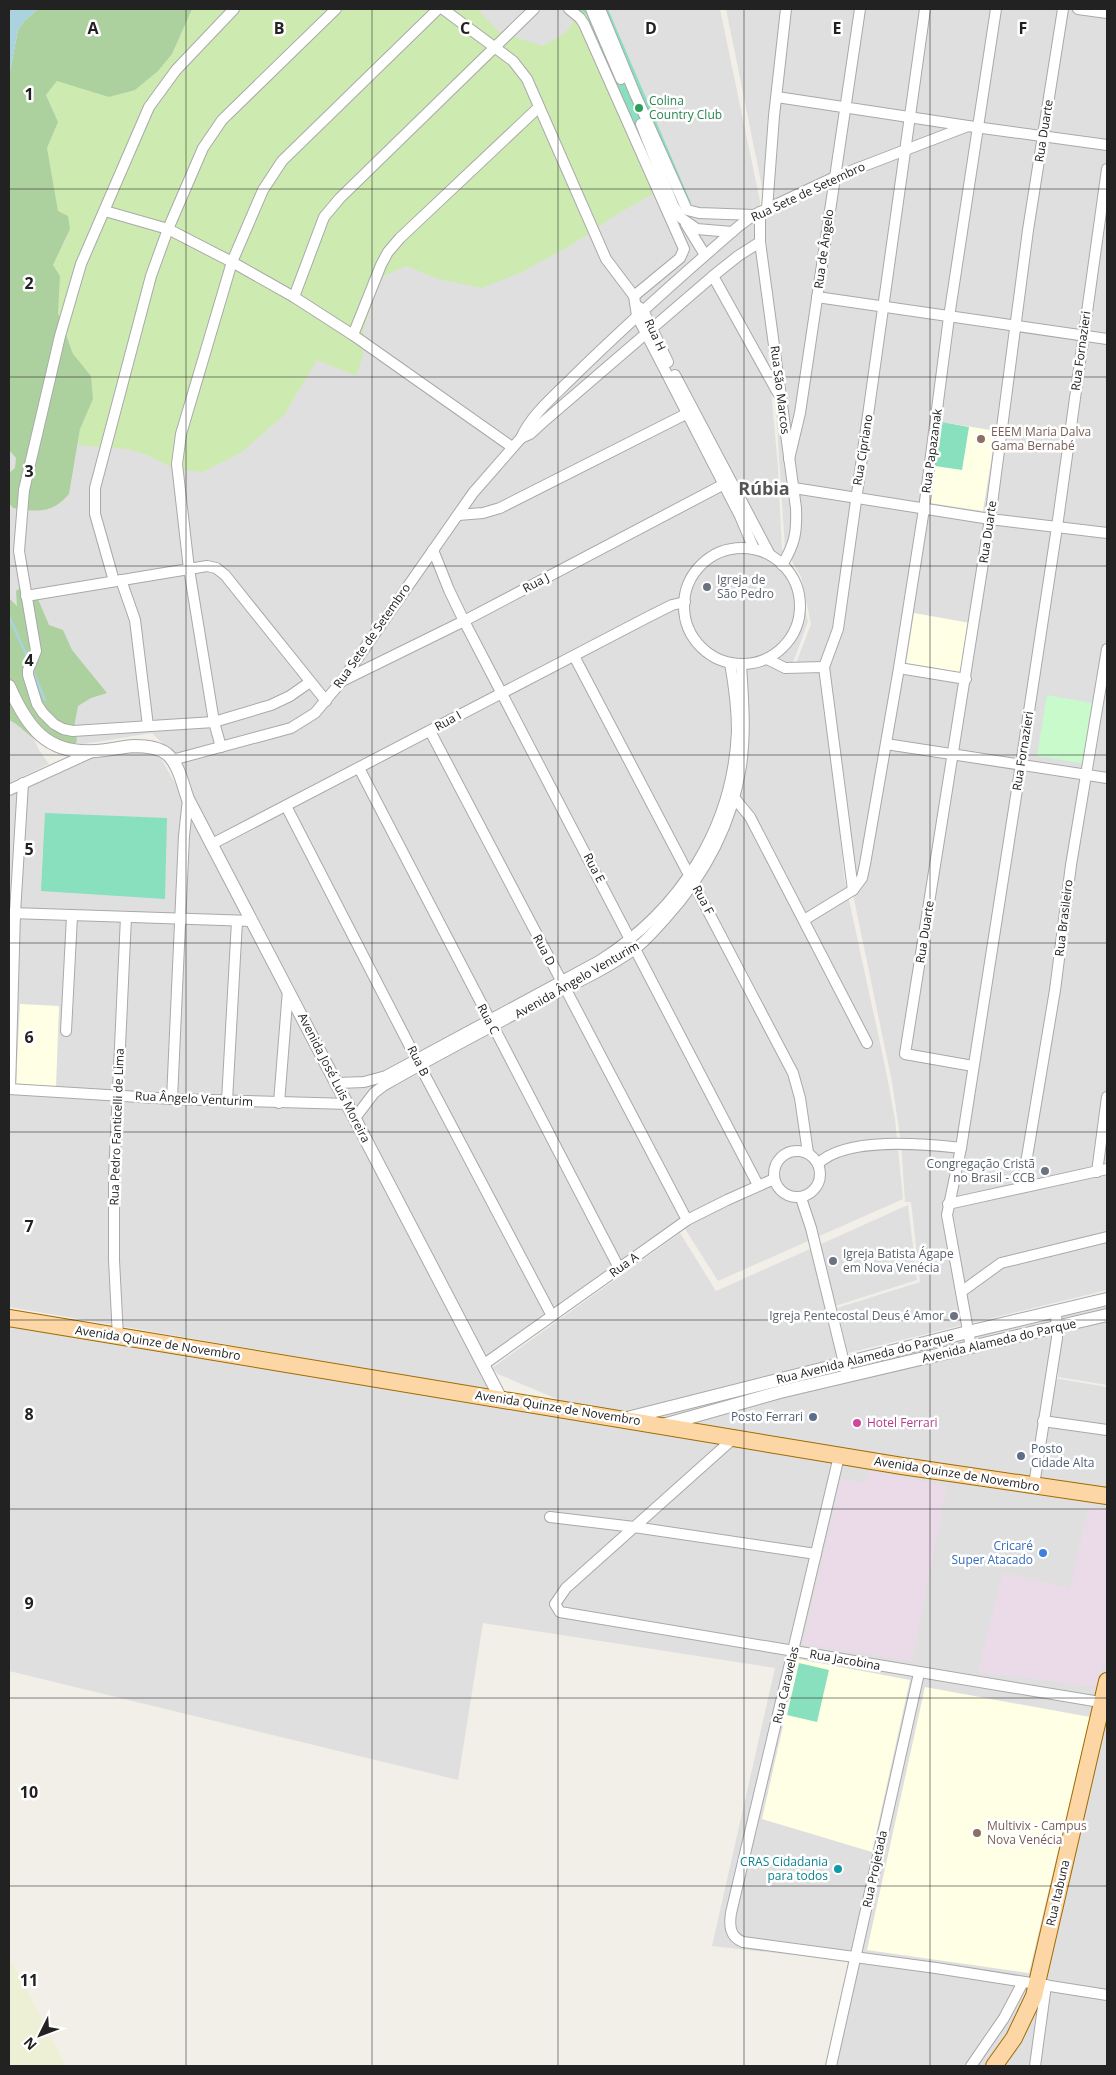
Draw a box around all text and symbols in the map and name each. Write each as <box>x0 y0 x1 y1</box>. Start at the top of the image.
text: A <box>87 17 99 39</box>
text: B <box>274 17 284 39</box>
text: C <box>460 17 470 39</box>
text: D <box>645 17 657 39</box>
text: E <box>833 17 842 39</box>
text: F <box>1019 17 1027 39</box>
text: 1 <box>24 83 34 105</box>
place label: Colina Country Club <box>649 92 722 123</box>
street label: Rua Duarte <box>1030 98 1057 163</box>
marker: Colina Country Club <box>633 102 645 114</box>
street label: Rua Sete de Setembro <box>748 158 868 225</box>
street label: Rua de Ângelo <box>810 208 838 290</box>
text: 2 <box>24 272 34 294</box>
street label: Rua Fornazieri <box>1067 310 1095 392</box>
street label: Rua H <box>641 316 670 354</box>
street label: Rua São Marcos <box>767 345 794 436</box>
street label: Rua Papazanak <box>917 407 946 494</box>
street label: Rua Cipriano <box>849 413 877 487</box>
place label: EEEM Maria Dalva Gama Bernabé <box>991 423 1091 454</box>
marker: EEEM Maria Dalva Gama Bernabé <box>975 433 987 445</box>
text: 3 <box>24 460 34 482</box>
district label: Rúbia <box>738 476 790 500</box>
street label: Rua Duarte <box>975 499 1000 564</box>
street label: Rua J <box>520 569 552 597</box>
place label: Igreja de São Pedro <box>717 571 774 602</box>
street label: Rua Sete de Setembro <box>329 580 414 691</box>
marker: Igreja de São Pedro <box>701 581 713 593</box>
text: 4 <box>24 649 34 671</box>
street label: Rua I <box>431 706 464 735</box>
street label: Rua Fornazieri <box>1008 710 1037 792</box>
text: 5 <box>24 838 34 860</box>
street label: Rua E <box>580 850 609 886</box>
street label: Rua Brasileiro <box>1050 878 1077 957</box>
street label: Rua F <box>689 882 718 917</box>
street label: Rua Duarte <box>911 899 938 964</box>
street label: Rua D <box>529 931 560 968</box>
street label: Avenida Ângelo Venturim <box>511 937 642 1022</box>
street label: Rua C <box>473 1001 504 1037</box>
street label: Avenida José Luis Moreira <box>294 1010 375 1146</box>
text: 6 <box>24 1026 34 1048</box>
street label: Rua B <box>404 1043 433 1079</box>
street label: Rua Pedro Fanticelli de Lima <box>105 1048 128 1206</box>
street label: Rua Ângelo Venturim <box>135 1087 253 1110</box>
place label: Congregação Cristã no Brasil - CCB <box>927 1155 1035 1186</box>
marker: Congregação Cristã no Brasil - CCB <box>1039 1165 1051 1177</box>
text: 7 <box>24 1215 34 1237</box>
place label: Igreja Batista Ágape em Nova Venécia <box>843 1245 954 1276</box>
street label: Rua A <box>606 1248 642 1281</box>
marker: Igreja Batista Ágape em Nova Venécia <box>827 1255 839 1267</box>
place label: Igreja Pentecostal Deus é Amor <box>769 1307 944 1324</box>
marker: Igreja Pentecostal Deus é Amor <box>948 1310 960 1322</box>
street label: Avenida Alameda do Parque <box>920 1314 1078 1367</box>
street label: Avenida Quinze de Novembro <box>74 1321 242 1364</box>
street label: Rua Avenida Alameda do Parque <box>774 1327 956 1388</box>
street label: Avenida Quinze de Novembro <box>474 1386 642 1429</box>
text: 8 <box>24 1403 34 1425</box>
place label: Posto Ferrari <box>731 1408 803 1425</box>
marker: Posto Ferrari <box>807 1411 819 1423</box>
place label: Hotel Ferrari <box>867 1414 938 1431</box>
marker: Hotel Ferrari <box>851 1417 863 1429</box>
place label: Posto Cidade Alta <box>1031 1440 1094 1471</box>
marker: Posto Cidade Alta <box>1015 1450 1027 1462</box>
street label: Avenida Quinze de Novembro <box>873 1452 1041 1495</box>
place label: Cricaré Super Atacado <box>951 1537 1033 1568</box>
marker: Cricaré Super Atacado <box>1037 1547 1049 1559</box>
text: 9 <box>24 1592 34 1614</box>
street label: Rua Caravelas <box>768 1644 803 1725</box>
street label: Rua Jacobina <box>808 1645 882 1674</box>
text: 10 <box>20 1781 38 1803</box>
place label: Multivix - Campus Nova Venécia <box>987 1817 1087 1848</box>
marker: Multivix - Campus Nova Venécia <box>971 1827 983 1839</box>
street label: Rua Projetada <box>858 1829 891 1909</box>
place label: CRAS Cidadania para todos <box>740 1853 828 1884</box>
street label: Rua Itabuna <box>1042 1858 1073 1928</box>
marker: CRAS Cidadania para todos <box>832 1863 844 1875</box>
text: 11 <box>20 1969 38 1991</box>
north arrow <box>15 2010 65 2060</box>
text: N <box>19 2033 41 2055</box>

